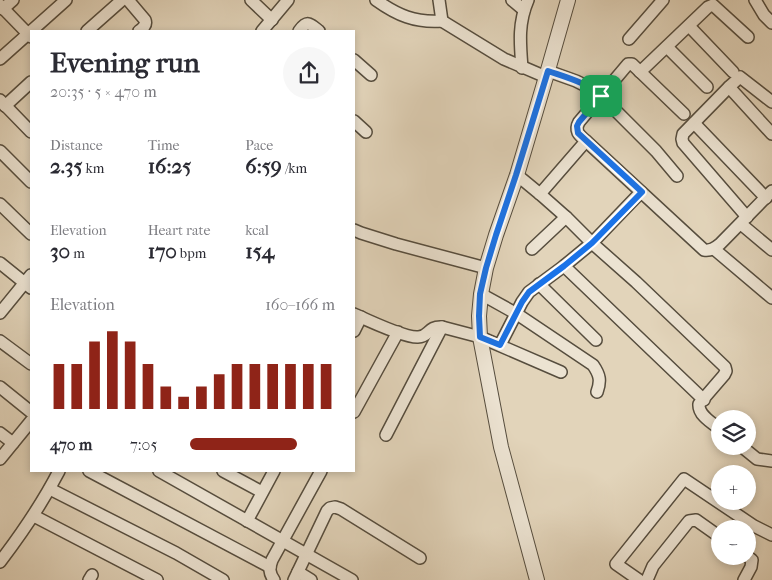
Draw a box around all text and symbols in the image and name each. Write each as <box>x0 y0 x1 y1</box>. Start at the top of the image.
text: Evening run <box>50 46 200 79</box>
button: share <box>283 47 335 99</box>
pin <box>580 75 622 117</box>
text: 20:35 · 5 × 470 m <box>50 82 157 101</box>
icon: arrive <box>587 82 615 110</box>
text: Distance <box>50 137 103 154</box>
text: Time <box>148 137 179 154</box>
text: Pace <box>245 137 273 154</box>
text: 2.35 <box>50 154 83 178</box>
text: 16:25 <box>148 154 191 178</box>
text: 6:59 <box>245 154 282 178</box>
text: km <box>83 160 104 177</box>
text: /km <box>282 160 307 177</box>
text: Elevation <box>50 222 107 239</box>
text: Heart rate <box>148 222 210 239</box>
text: kcal <box>245 222 269 239</box>
text: 30 <box>50 239 70 263</box>
text: 170 <box>148 239 177 263</box>
text: 154 <box>245 239 274 263</box>
text: m <box>70 245 85 262</box>
text: bpm <box>177 245 206 262</box>
text: Elevation <box>50 295 115 314</box>
text: 160–166 m <box>265 295 335 314</box>
map controls <box>711 410 756 565</box>
button: layers <box>711 410 756 455</box>
text: 470 m <box>50 435 92 454</box>
text: 7:05 <box>130 435 157 454</box>
button: + <box>711 465 756 510</box>
button: − <box>711 520 756 565</box>

